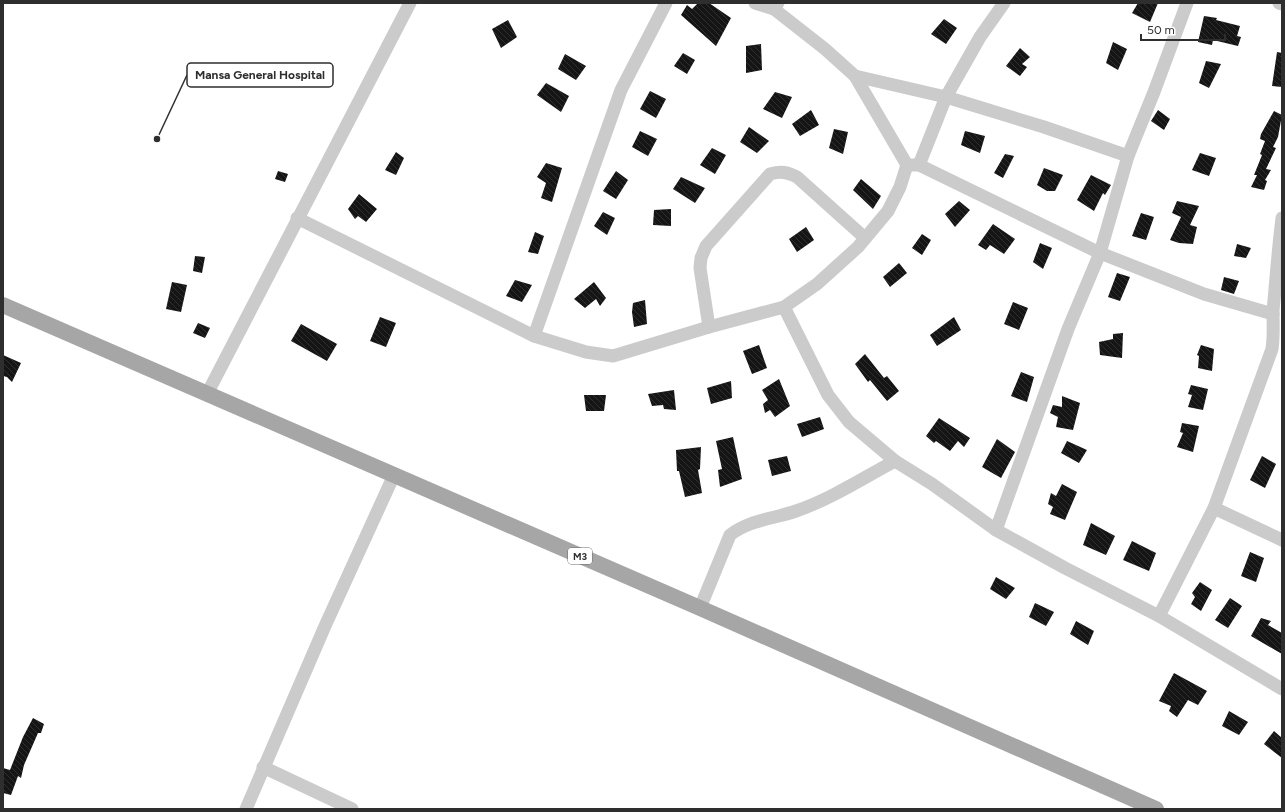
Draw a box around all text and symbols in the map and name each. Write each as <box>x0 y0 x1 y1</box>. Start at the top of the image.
scale bar <box>1141 16 1225 42</box>
text: 50 m <box>1147 23 1175 37</box>
callout: Mansa General Hospital <box>187 63 333 87</box>
text: Mansa General Hospital <box>195 68 325 82</box>
road number: M3 <box>568 548 592 564</box>

